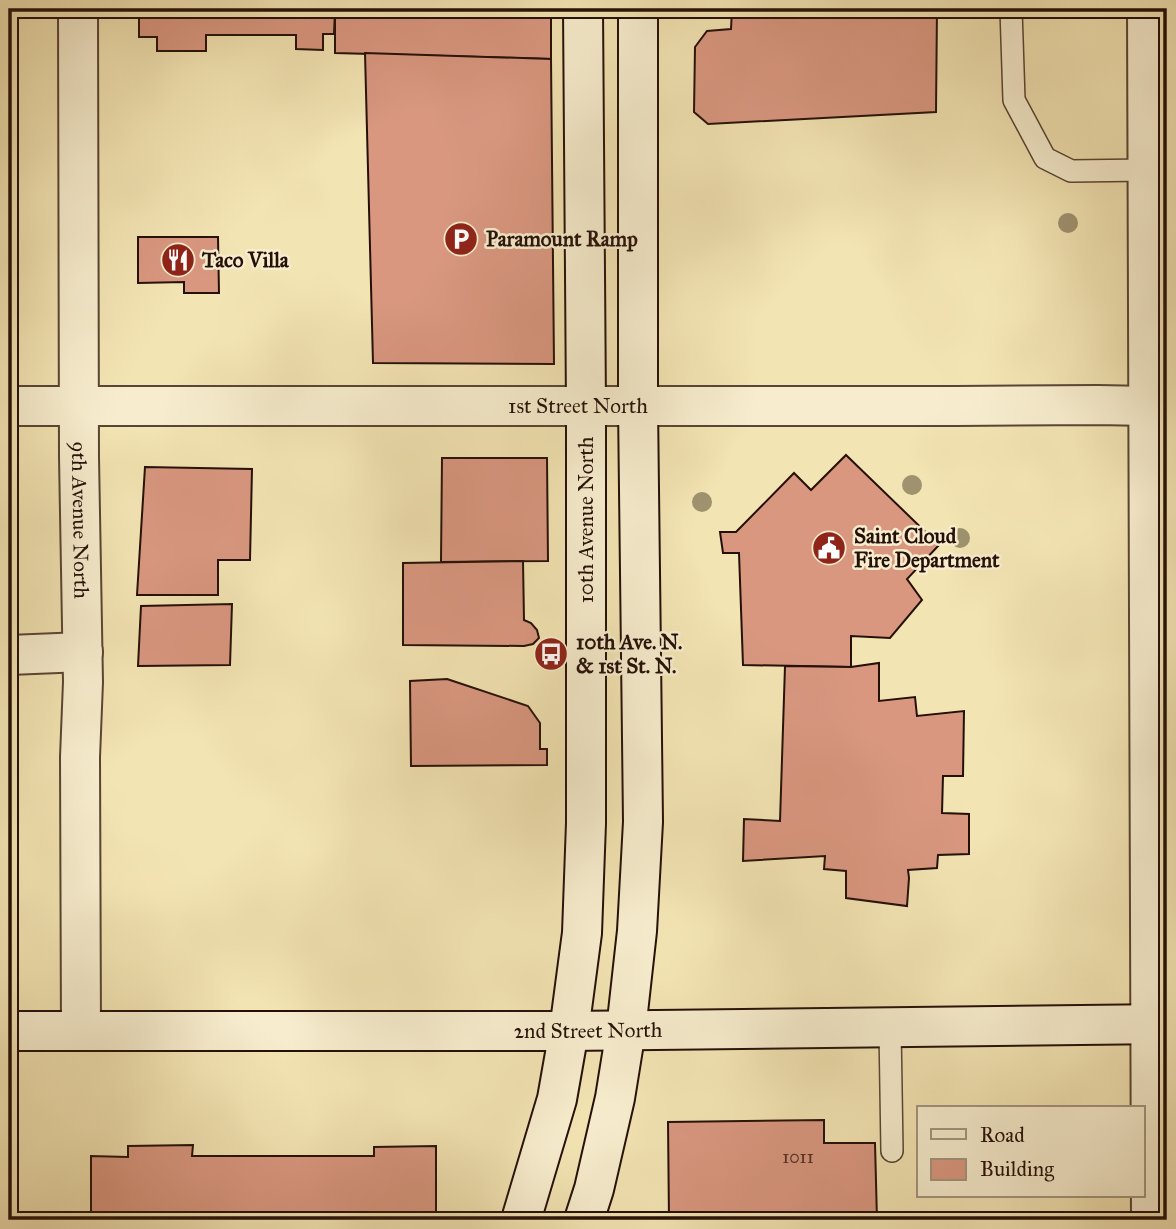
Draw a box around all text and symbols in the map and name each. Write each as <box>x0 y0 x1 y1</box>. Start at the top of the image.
parking icon: Paramount Ramp <box>442 220 480 258</box>
place label: Paramount Ramp <box>486 226 638 252</box>
restaurant icon: Taco Villa <box>159 241 197 279</box>
place label: Taco Villa <box>201 247 290 273</box>
street label: 1st Street North <box>508 393 648 419</box>
street label: 10th Avenue North <box>573 436 599 603</box>
street label: 9th Avenue North <box>66 441 95 599</box>
place label: Saint Cloud Fire Department <box>854 523 1000 573</box>
public building icon: Saint Cloud Fire Department <box>810 529 848 567</box>
place label: 10th Ave. N. & 1st St. N. <box>576 629 683 679</box>
bus stop icon: 10th Ave. N. & 1st St. N. <box>532 635 570 673</box>
street label: 2nd Street North <box>514 1017 663 1044</box>
legend <box>917 1106 1144 1198</box>
text: Road <box>980 1122 1025 1148</box>
house number: 1011 <box>782 1146 814 1168</box>
text: Building <box>980 1156 1054 1182</box>

